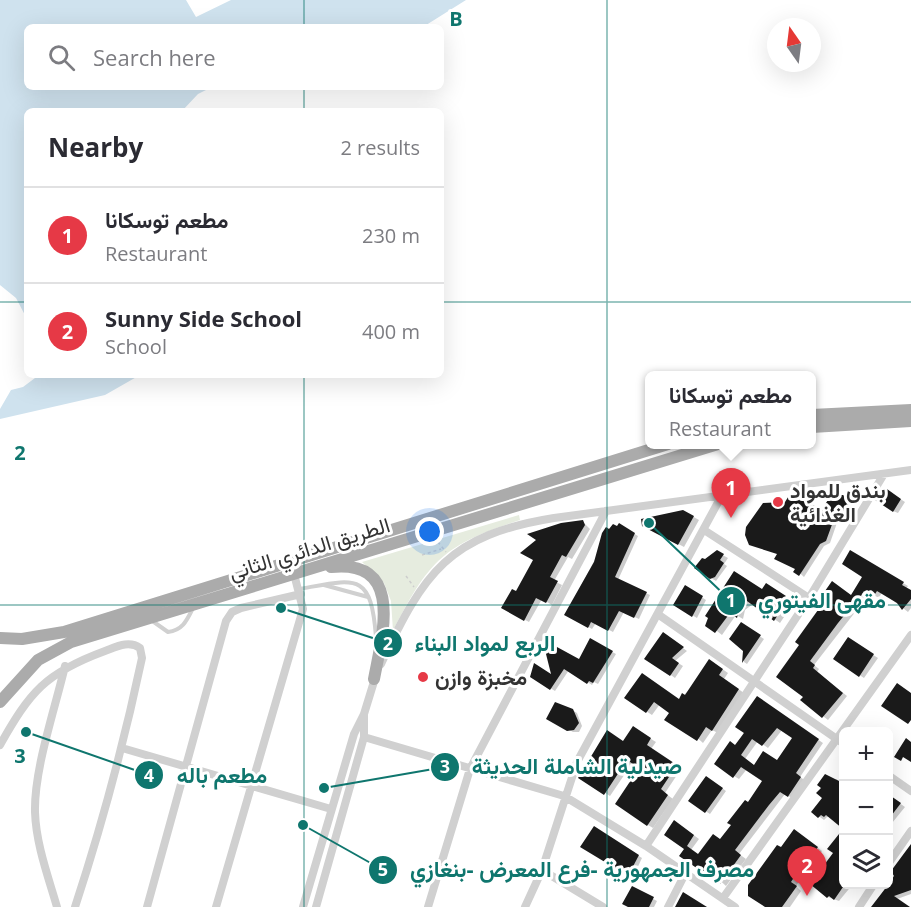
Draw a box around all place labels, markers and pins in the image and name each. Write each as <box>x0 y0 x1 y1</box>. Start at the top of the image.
pin: 1 <box>712 468 750 518</box>
place label: بندق للمواد الغذائية <box>790 476 886 528</box>
marker: بندق للمواد الغذائية <box>771 495 785 509</box>
callout: مقهى الفيتوري <box>716 581 898 621</box>
callout: الربع لمواد البناء <box>373 623 568 663</box>
place label: مخبزة وازن <box>435 663 527 691</box>
marker: مخبزة وازن <box>416 670 430 684</box>
callout: صيدلية الشاملة الحديثة <box>430 747 694 787</box>
callout: مطعم باله <box>134 755 279 795</box>
pin: 2 <box>788 846 826 896</box>
callout: مصرف الجمهورية -فرع المعرض -بنغازي <box>368 850 766 890</box>

